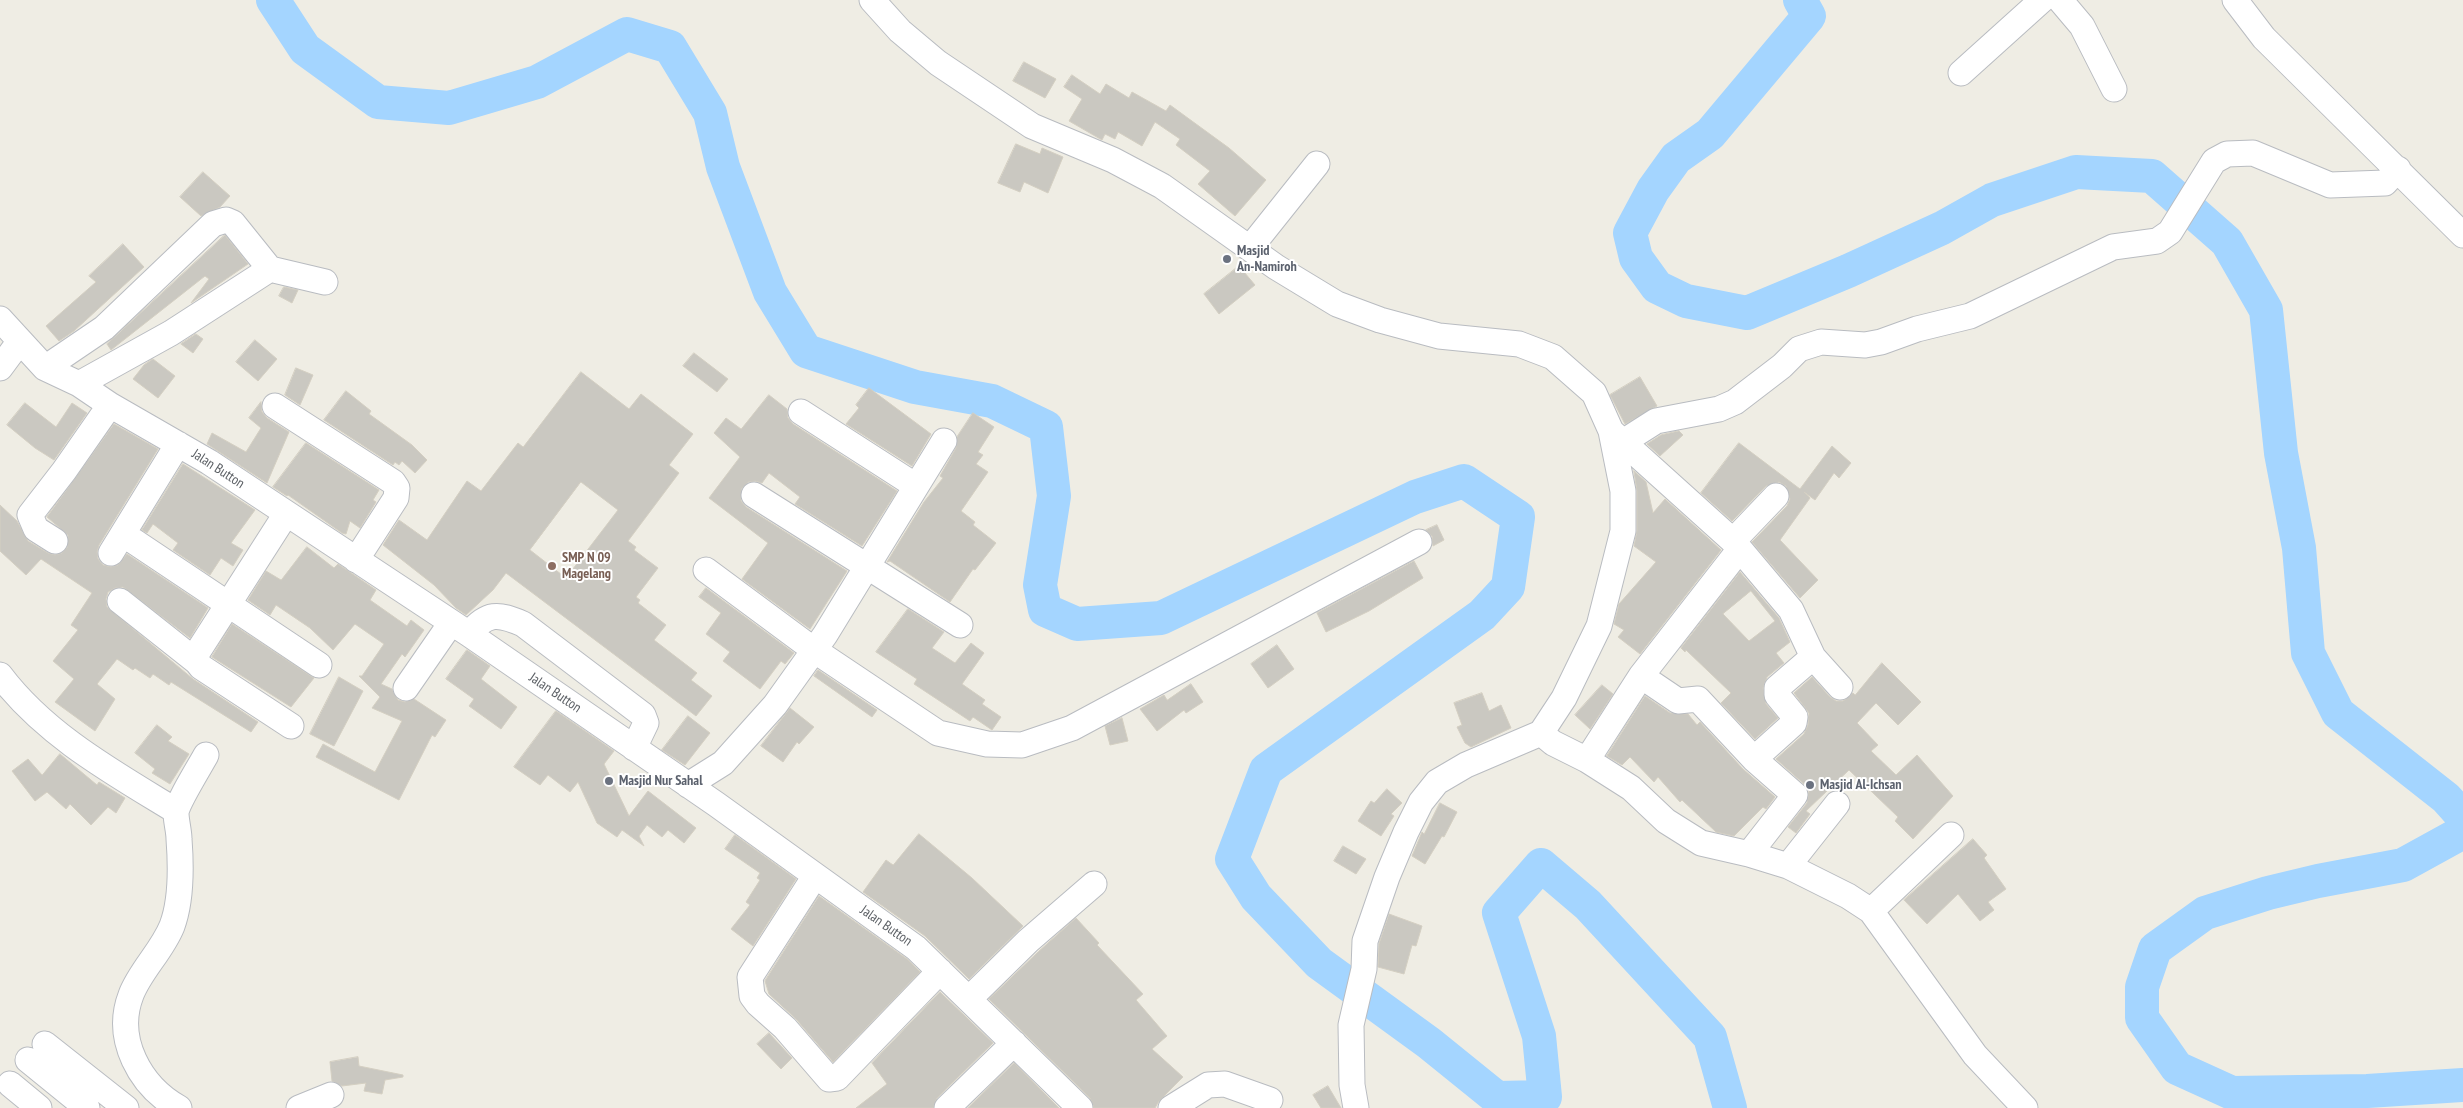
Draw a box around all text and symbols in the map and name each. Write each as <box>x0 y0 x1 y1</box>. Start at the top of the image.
place label: Masjid An-Namiroh <box>1237 243 1297 276</box>
marker: Masjid An-Namiroh <box>1221 253 1233 265</box>
street label: Jalan Button <box>189 446 247 492</box>
place label: SMP N 09 Magelang <box>562 550 611 582</box>
marker: SMP N 09 Magelang <box>546 560 558 572</box>
street label: Jalan Button <box>526 669 584 717</box>
place label: Masjid Nur Sahal <box>619 773 703 789</box>
marker: Masjid Nur Sahal <box>603 775 615 787</box>
place label: Masjid Al-Ichsan <box>1820 777 1901 793</box>
marker: Masjid Al-Ichsan <box>1804 779 1816 791</box>
street label: Jalan Button <box>857 902 915 950</box>

